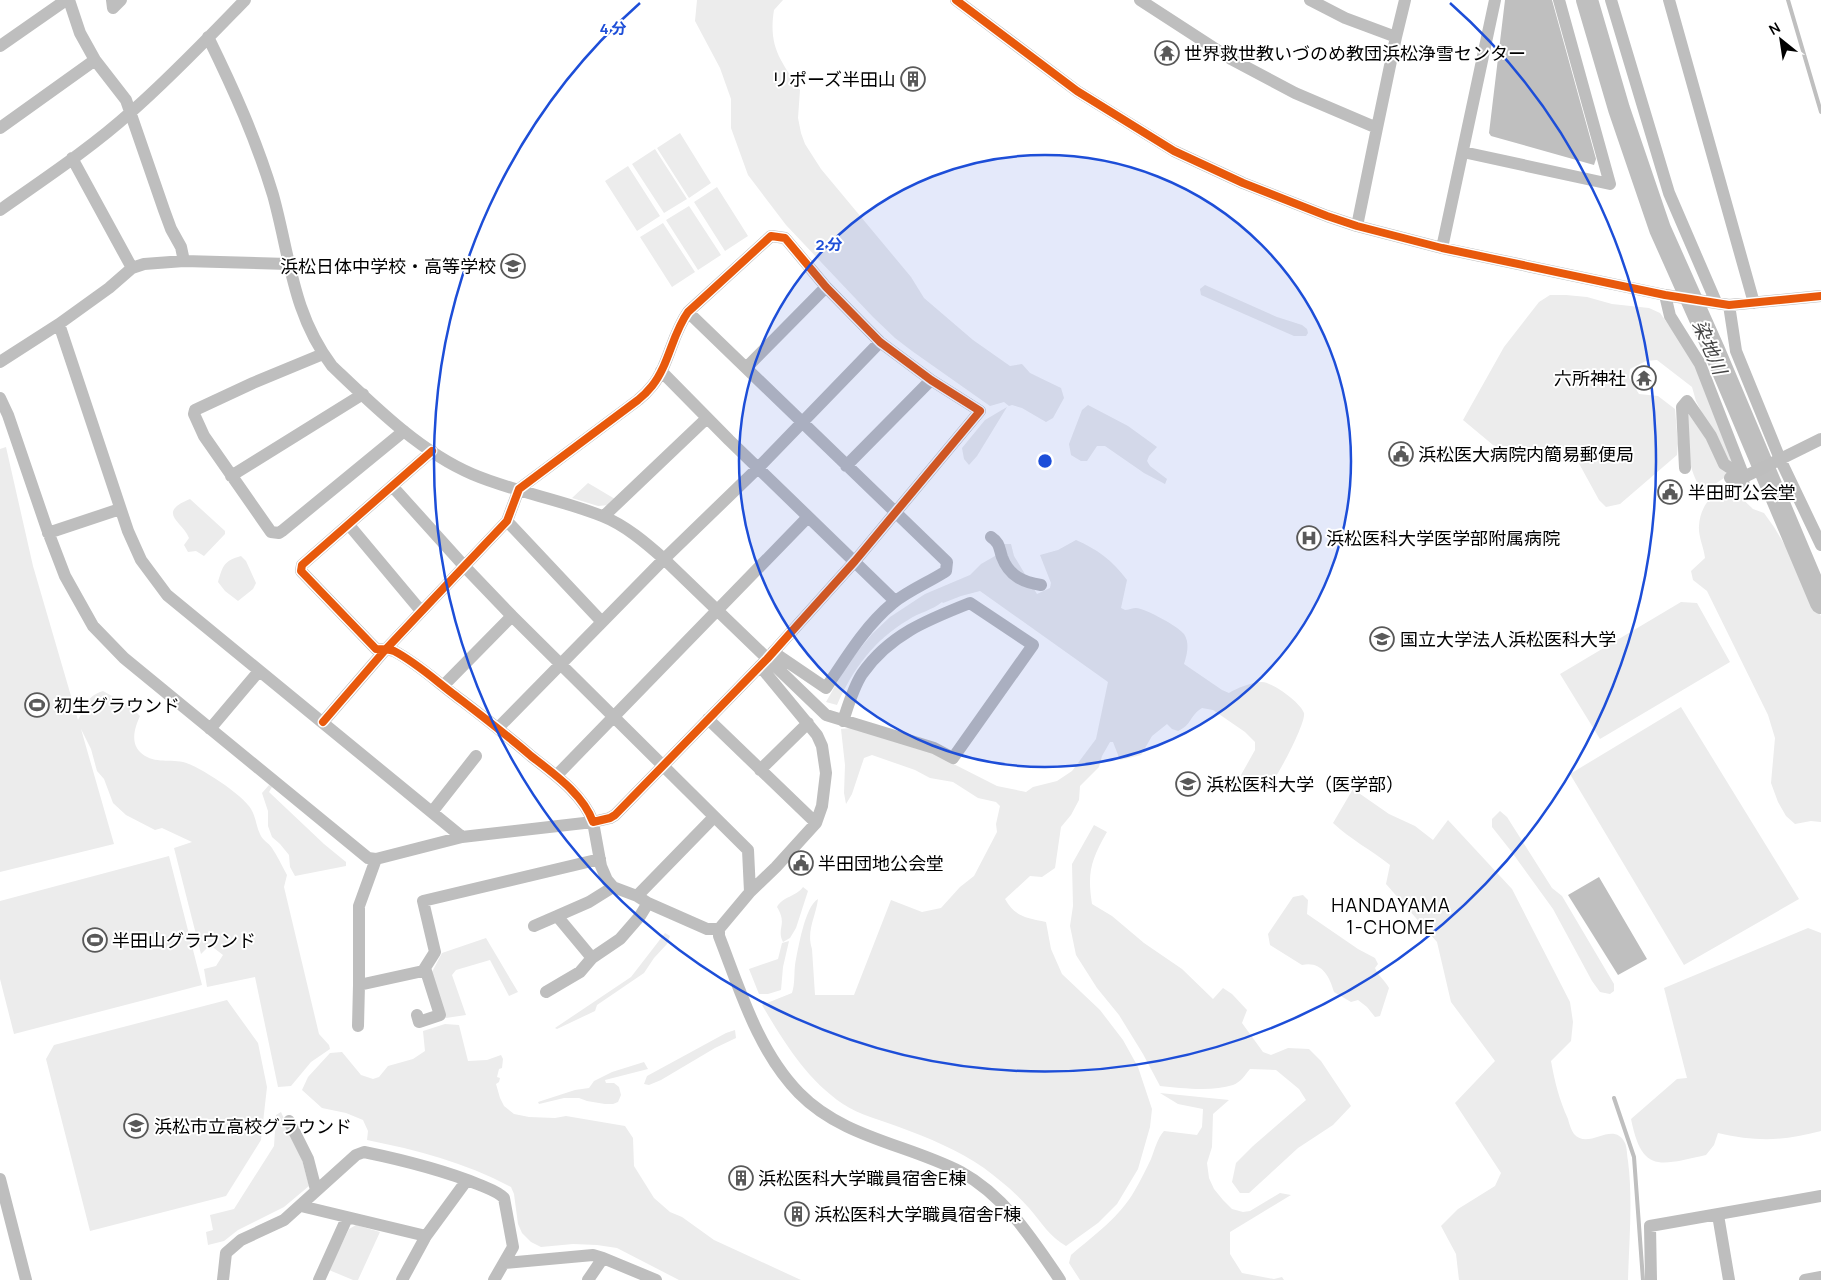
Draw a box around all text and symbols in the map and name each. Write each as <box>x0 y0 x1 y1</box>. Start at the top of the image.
north arrow <box>1756 15 1806 65</box>
text: 4 分 <box>599 18 627 39</box>
text: N <box>1765 18 1783 39</box>
temple icon: 世界救世教いづのめ教団浜松浄雪センター <box>1154 40 1180 66</box>
place label: 世界救世教いづのめ教団浜松浄雪センター <box>1184 41 1526 65</box>
building icon: リポーズ半田山 <box>900 66 926 92</box>
place label: リポーズ半田山 <box>771 67 896 91</box>
text: 2 分 <box>816 234 842 255</box>
school or university icon: 浜松日体中学校・高等学校 <box>500 253 526 279</box>
place label: 浜松日体中学校・高等学校 <box>280 254 496 278</box>
water label: 染地川 <box>1687 316 1734 380</box>
temple icon: 六所神社 <box>1631 365 1657 391</box>
place label: 六所神社 <box>1554 366 1626 390</box>
public building icon: 浜松医大病院内簡易郵便局 <box>1388 441 1414 467</box>
place label: 浜松医大病院内簡易郵便局 <box>1418 442 1634 466</box>
centre of rings <box>1036 452 1054 470</box>
public building icon: 半田町公会堂 <box>1657 479 1683 505</box>
place label: 半田町公会堂 <box>1688 480 1796 504</box>
hospital icon: 浜松医科大学医学部附属病院 <box>1296 525 1322 551</box>
place label: 浜松医科大学医学部附属病院 <box>1326 526 1560 550</box>
school or university icon: 国立大学法人浜松医科大学 <box>1369 626 1395 652</box>
place label: 国立大学法人浜松医科大学 <box>1400 627 1616 651</box>
sports icon: 初生グラウンド <box>24 692 50 718</box>
place label: 初生グラウンド <box>54 693 180 717</box>
school or university icon: 浜松医科大学（医学部） <box>1175 771 1201 797</box>
place label: 浜松医科大学（医学部） <box>1206 772 1404 796</box>
public building icon: 半田団地公会堂 <box>788 850 814 876</box>
place label: 半田団地公会堂 <box>818 851 944 875</box>
district label: HANDAYAMA 1-CHOME <box>1331 892 1451 940</box>
sports icon: 半田山グラウンド <box>82 927 108 953</box>
place label: 半田山グラウンド <box>112 928 256 952</box>
school or university icon: 浜松市立高校グラウンド <box>123 1113 149 1139</box>
place label: 浜松市立高校グラウンド <box>154 1114 352 1138</box>
building icon: 浜松医科大学職員宿舎E棟 <box>728 1165 754 1191</box>
place label: 浜松医科大学職員宿舎E棟 <box>758 1166 966 1190</box>
building icon: 浜松医科大学職員宿舎F棟 <box>784 1201 810 1227</box>
place label: 浜松医科大学職員宿舎F棟 <box>814 1202 1021 1226</box>

